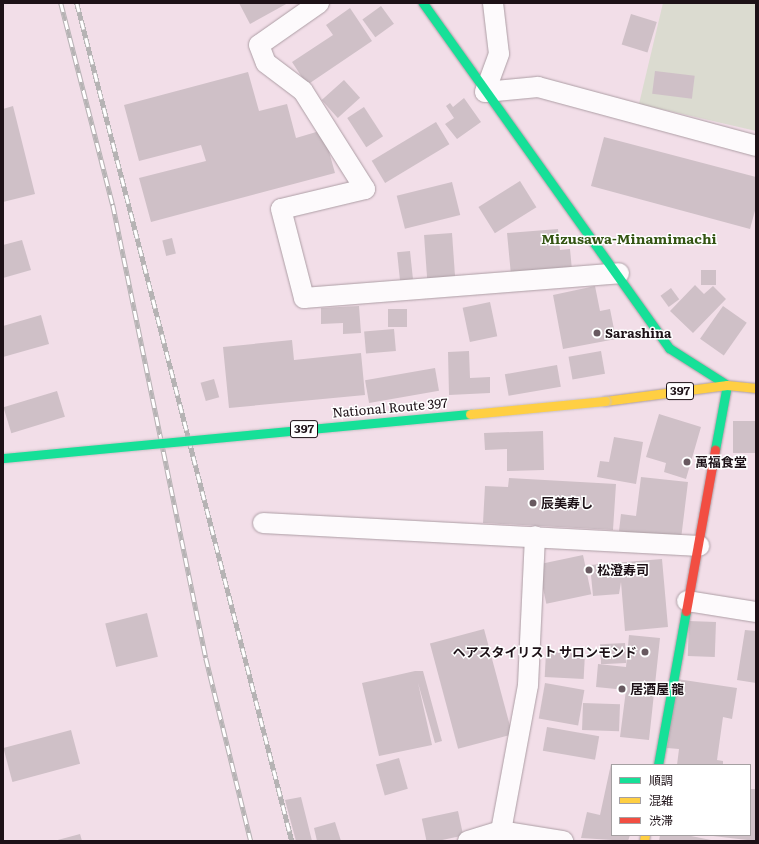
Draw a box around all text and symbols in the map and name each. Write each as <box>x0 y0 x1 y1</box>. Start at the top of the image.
district label: Mizusawa-Minamimachi <box>541 230 717 246</box>
place label: Sarashina <box>605 325 671 341</box>
marker: Sarashina <box>592 328 602 338</box>
road number: 397 <box>666 381 694 401</box>
street label: National Route 397 <box>332 395 448 421</box>
road number: 397 <box>290 419 318 439</box>
place label: 萬福食堂 <box>695 454 747 470</box>
marker: 萬福食堂 <box>682 457 692 467</box>
place label: 辰美寿し <box>541 495 593 511</box>
marker: 辰美寿し <box>528 498 538 508</box>
place label: 松澄寿司 <box>597 562 649 578</box>
marker: 松澄寿司 <box>584 565 594 575</box>
place label: ヘアスタイリスト サロンモンド <box>452 644 637 660</box>
marker: ヘアスタイリスト サロンモンド <box>640 647 650 657</box>
place label: 居酒屋 龍 <box>630 681 685 697</box>
marker: 居酒屋 龍 <box>617 684 627 694</box>
legend <box>611 764 751 836</box>
text: 順調 <box>649 771 673 789</box>
text: 混雑 <box>649 791 673 809</box>
text: 渋滞 <box>649 811 673 829</box>

